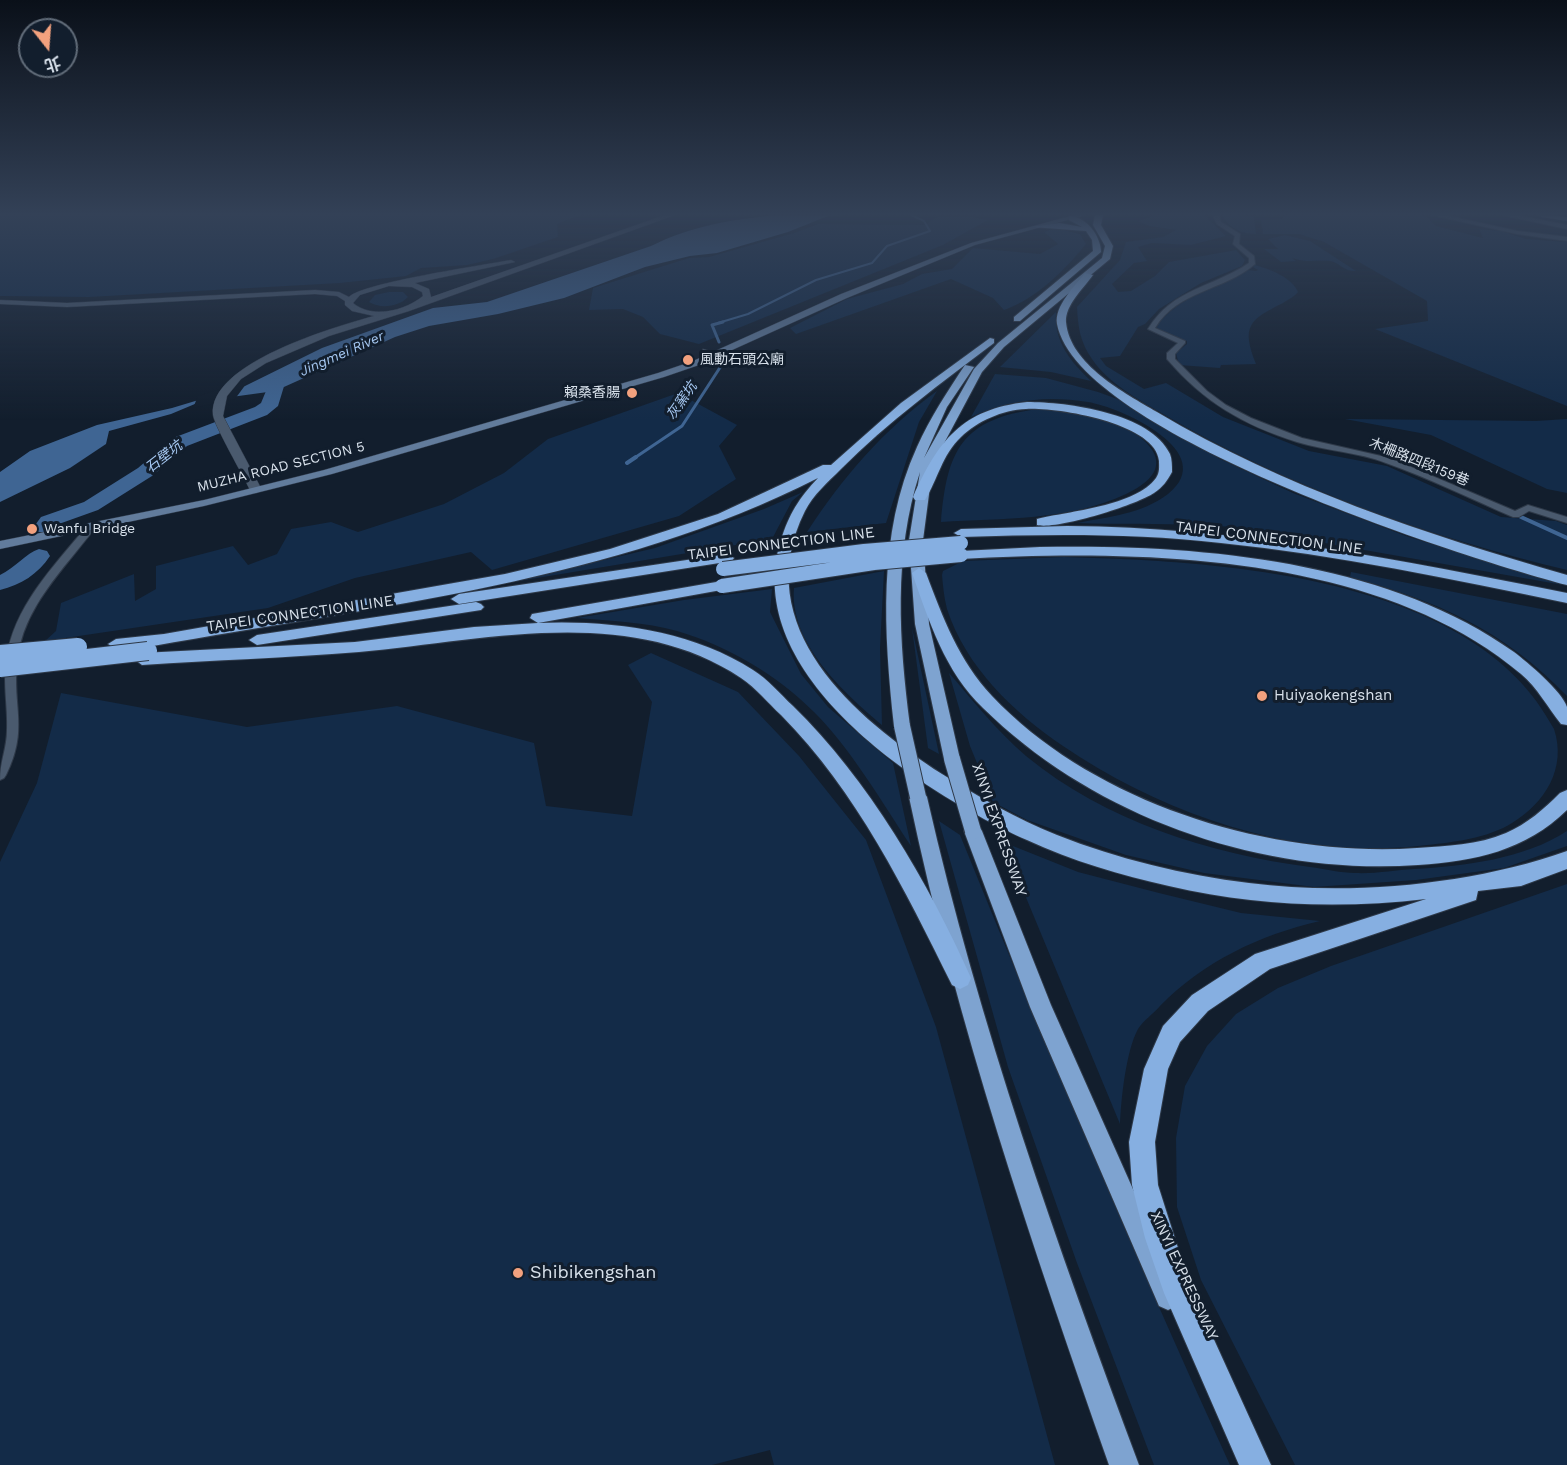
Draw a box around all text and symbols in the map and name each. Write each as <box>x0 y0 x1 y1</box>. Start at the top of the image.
north arrow <box>18 18 78 78</box>
text: 北 <box>42 52 63 75</box>
water label: Jingmei River <box>297 328 387 380</box>
place label: 風動石頭公廟 <box>700 352 784 368</box>
marker: 風動石頭公廟 <box>681 353 695 367</box>
water label: 灰窯坑 <box>663 379 701 423</box>
place label: 賴桑香腸 <box>564 385 620 401</box>
marker: 賴桑香腸 <box>625 386 639 400</box>
street label: 木柵路四段159巷 <box>1367 434 1471 490</box>
water label: 石壁坑 <box>142 437 186 477</box>
street label: MUZHA ROAD SECTION 5 <box>196 438 366 496</box>
street label: TAIPEI CONNECTION LINE <box>1174 518 1364 558</box>
place label: Wanfu Bridge <box>44 521 135 537</box>
marker: Wanfu Bridge <box>25 522 39 536</box>
street label: TAIPEI CONNECTION LINE <box>686 524 876 564</box>
street label: TAIPEI CONNECTION LINE <box>206 592 394 636</box>
place label: Huiyaokengshan <box>1274 687 1392 705</box>
marker: Huiyaokengshan <box>1255 689 1269 703</box>
street label: XINYI EXPRESSWAY <box>968 761 1030 899</box>
street label: XINYI EXPRESSWAY <box>1146 1209 1222 1343</box>
place label: Shibikengshan <box>530 1262 656 1284</box>
marker: Shibikengshan <box>511 1266 525 1280</box>

